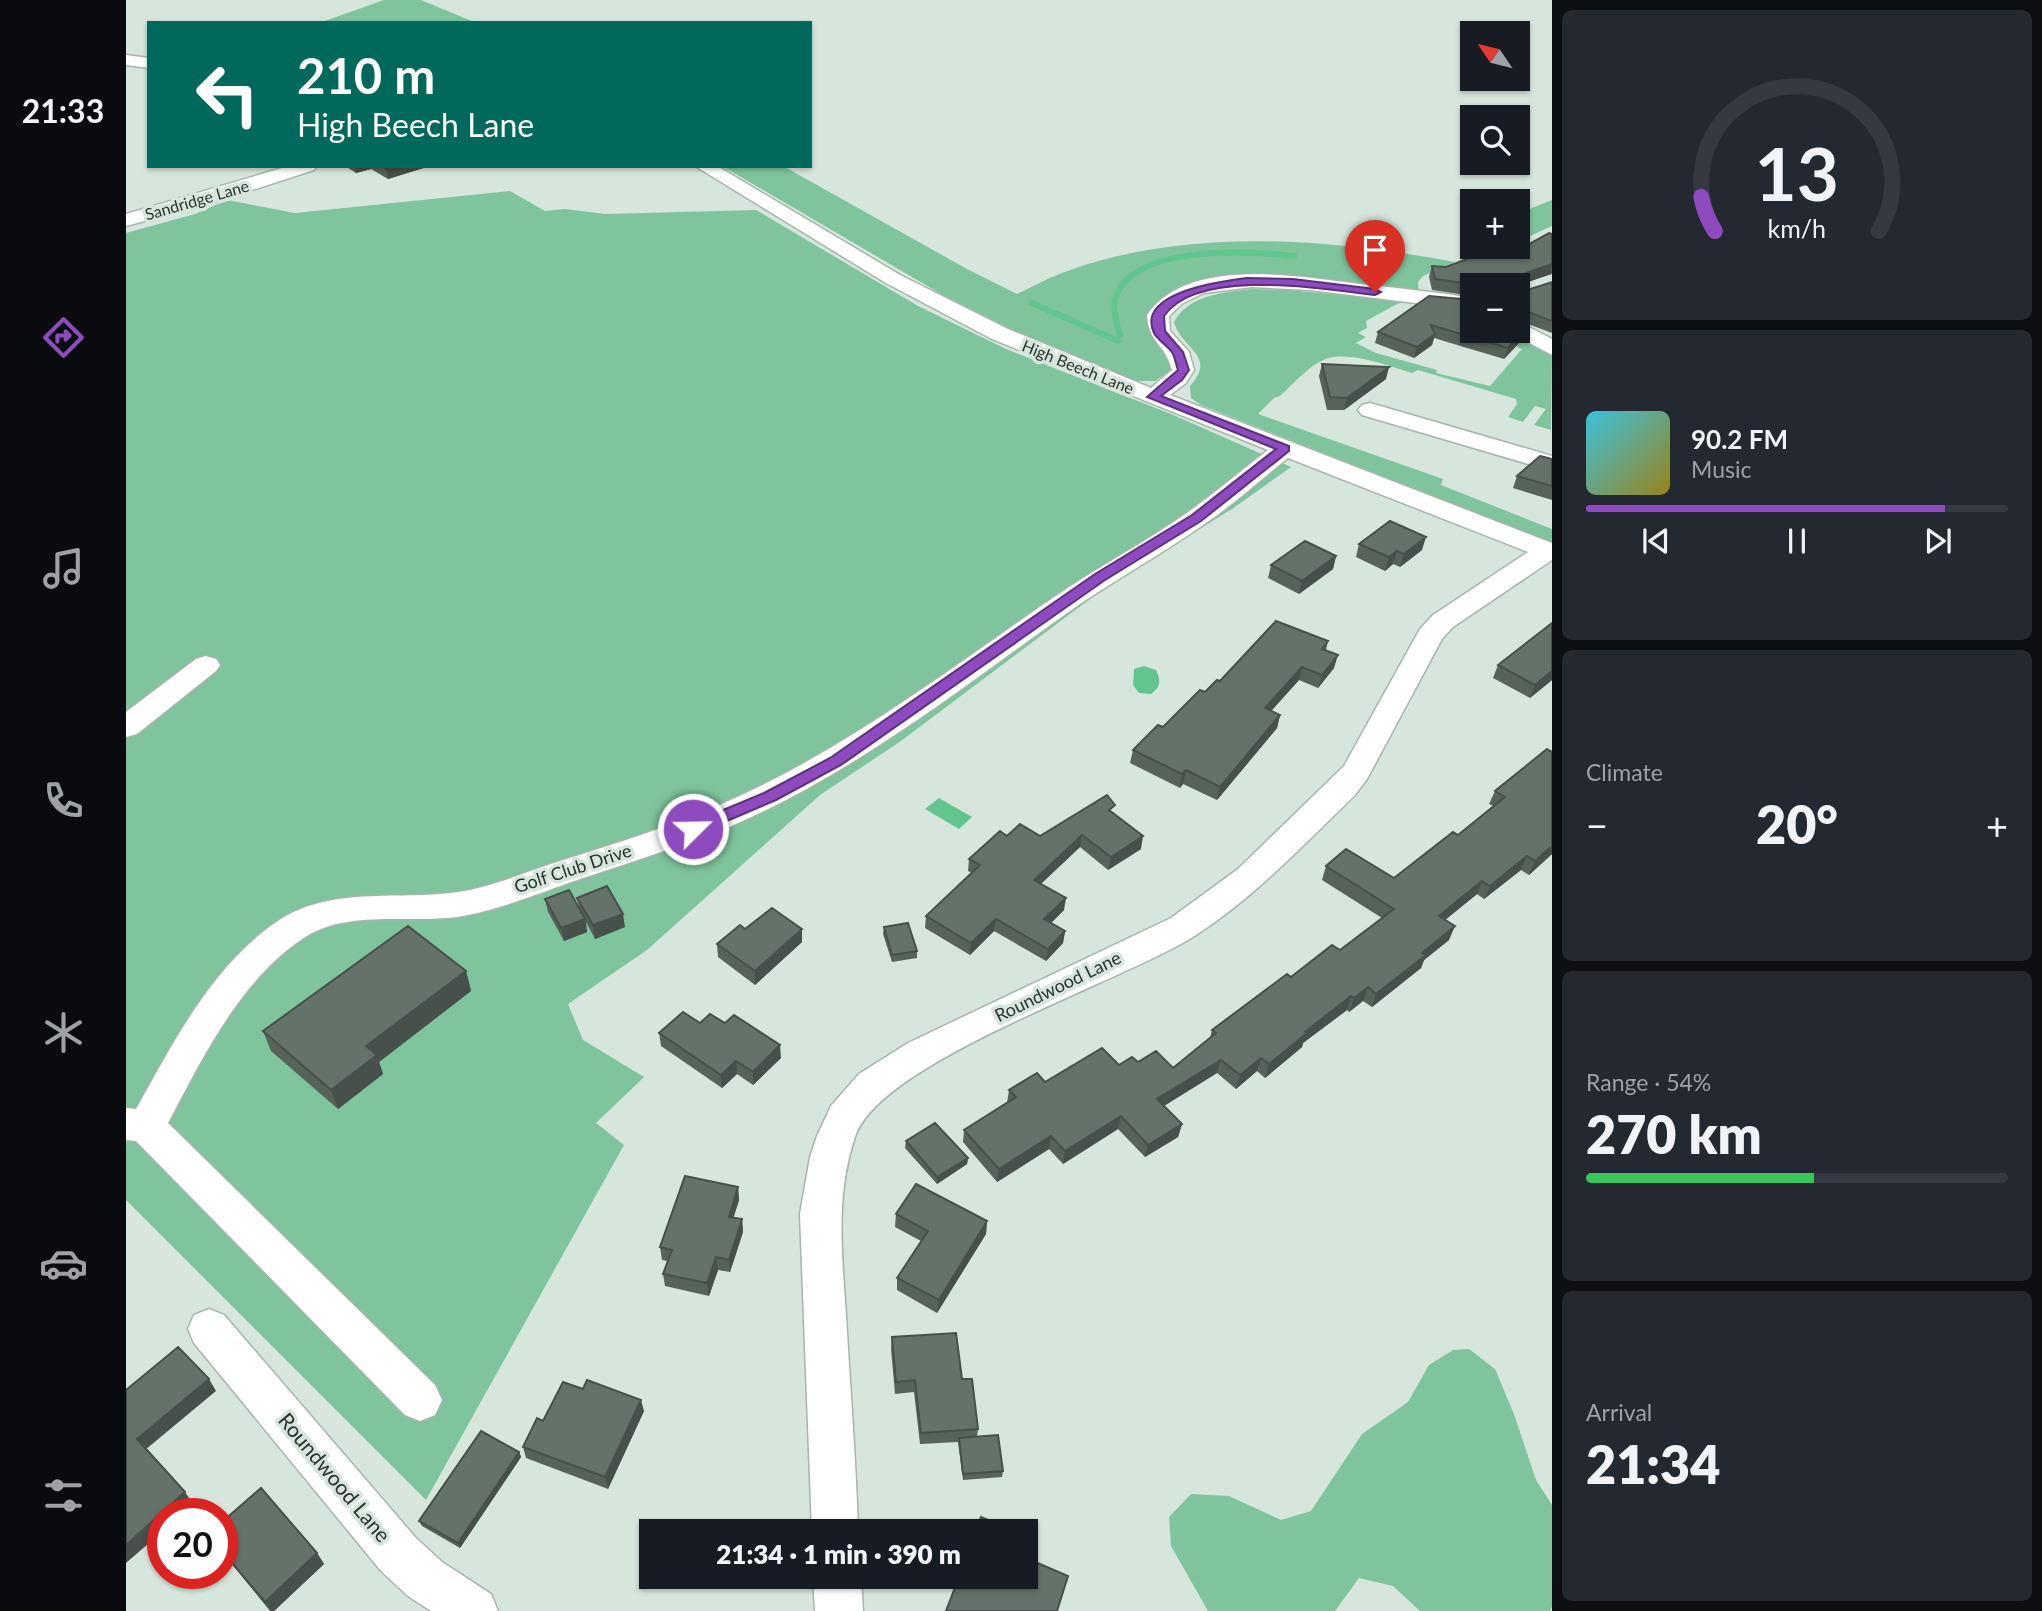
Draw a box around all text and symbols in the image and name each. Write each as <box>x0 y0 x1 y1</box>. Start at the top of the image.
north arrow <box>1460 21 1530 91</box>
map controls <box>1460 21 1530 343</box>
text: 210 m <box>297 46 435 104</box>
icon: left <box>182 49 273 140</box>
text: 21:33 <box>22 91 104 130</box>
text: High Beech Lane <box>297 105 534 144</box>
button: search <box>1460 105 1530 175</box>
text: 13 <box>1755 129 1839 217</box>
street label: Sandridge Lane <box>143 176 251 223</box>
button: + <box>1460 189 1530 259</box>
text: km/h <box>1768 213 1826 243</box>
pin <box>1345 220 1405 292</box>
icon: arrive <box>1356 231 1394 269</box>
button: − <box>1460 273 1530 343</box>
icon: directions <box>39 313 88 362</box>
street label: High Beech Lane <box>1020 336 1137 398</box>
text: 90.2 FM <box>1691 423 1788 455</box>
text: Music <box>1691 455 1751 483</box>
icon: previous <box>1637 522 1675 560</box>
icon: pause <box>1778 522 1816 560</box>
icon: next <box>1919 522 1957 560</box>
icon: music <box>39 544 88 593</box>
text: Climate <box>1586 758 1663 786</box>
icon: phone <box>39 776 88 825</box>
position arrow <box>656 792 730 866</box>
text: 20° <box>1756 793 1838 855</box>
text: − <box>1586 802 1608 848</box>
text: + <box>1986 802 2008 848</box>
street label: Golf Club Drive <box>511 839 634 897</box>
street label: Roundwood Lane <box>991 946 1124 1026</box>
icon: climate <box>39 1008 88 1057</box>
text: Range · 54% <box>1586 1068 1711 1096</box>
text: 270 km <box>1586 1103 1762 1165</box>
icon: car <box>39 1239 88 1288</box>
text: Arrival <box>1586 1398 1652 1426</box>
street label: Roundwood Lane <box>274 1407 396 1547</box>
text: 21:34 <box>1586 1433 1720 1495</box>
icon: filters <box>39 1471 88 1520</box>
speed limit sign: 20 <box>147 1498 238 1589</box>
text: 21:34 · 1 min · 390 m <box>716 1538 961 1570</box>

